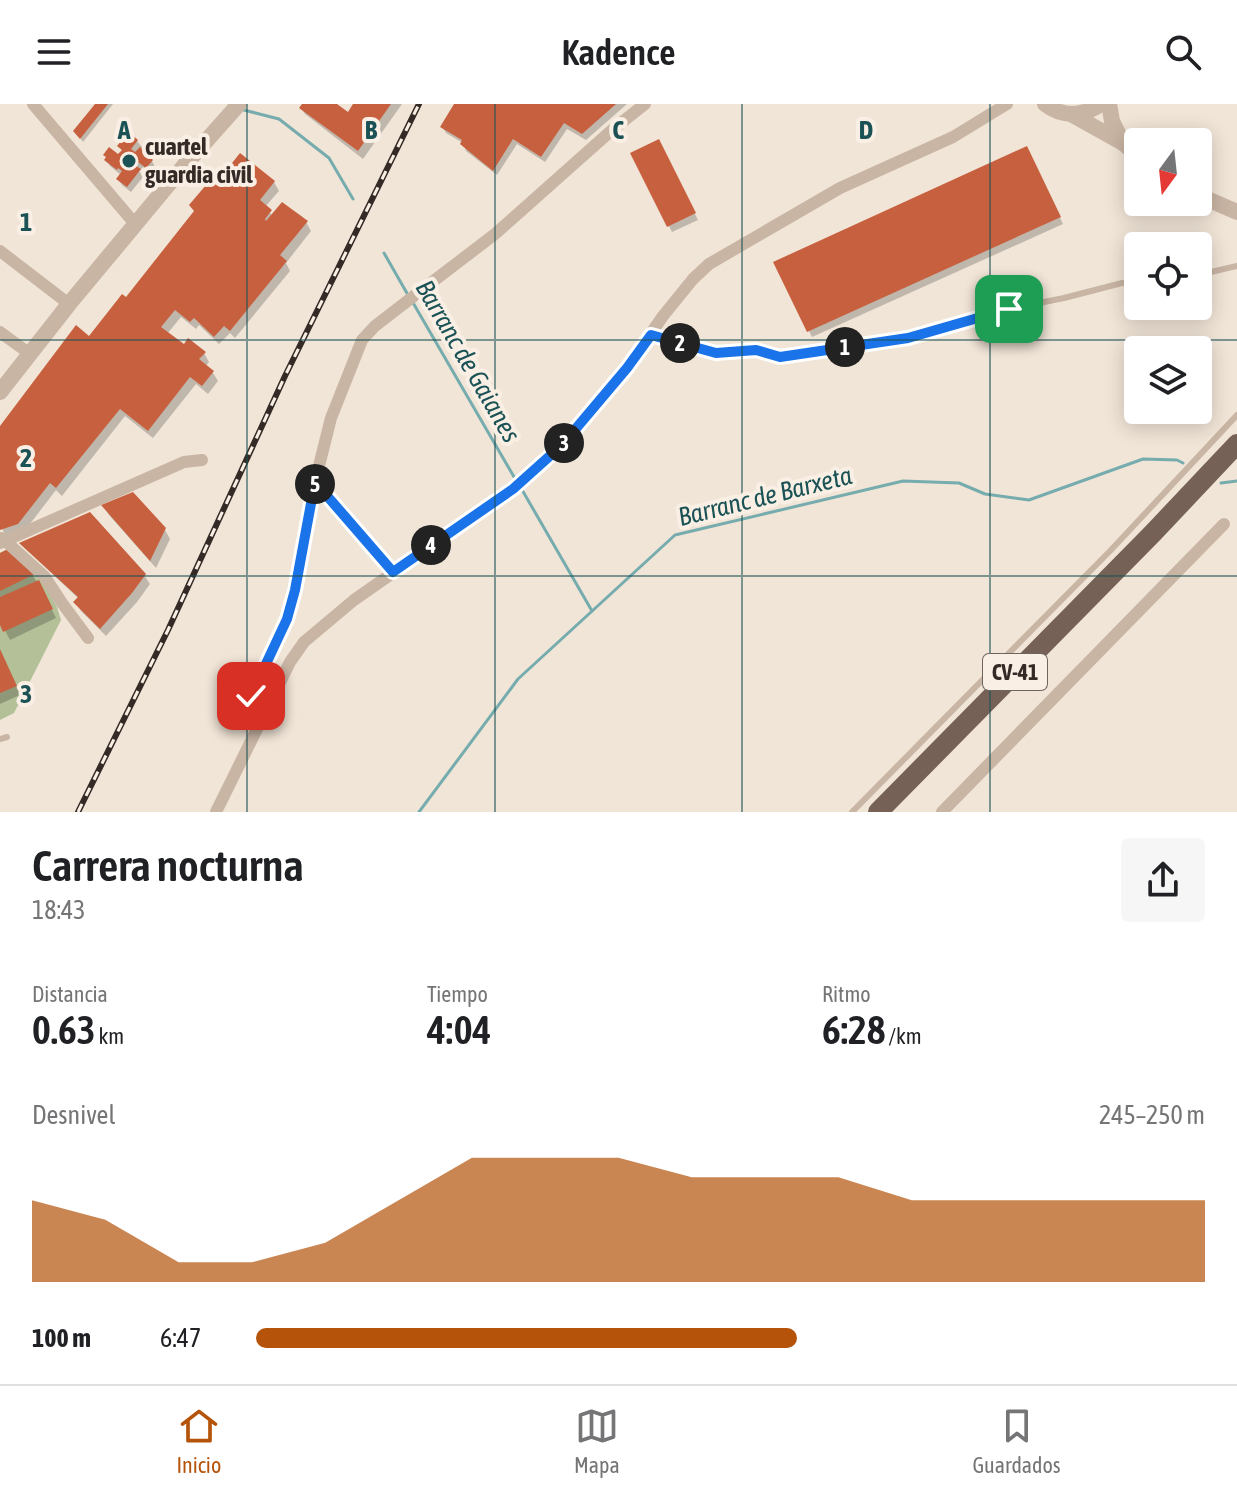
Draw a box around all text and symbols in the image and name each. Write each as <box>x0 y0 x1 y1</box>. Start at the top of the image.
icon: menu <box>32 30 76 74</box>
icon: search <box>1161 30 1205 74</box>
text: Kadence <box>561 31 676 73</box>
text: A <box>117 115 131 145</box>
text: B <box>365 115 378 145</box>
text: C <box>612 115 624 145</box>
text: D <box>859 115 873 145</box>
north arrow <box>1124 128 1212 216</box>
map controls <box>1124 128 1212 424</box>
place label: cuartel guardia civil <box>145 133 253 188</box>
marker: cuartel guardia civil <box>120 152 138 170</box>
text: 1 <box>20 207 32 237</box>
button: locate <box>1124 232 1212 320</box>
water label: Barranc de Gaianes <box>409 275 527 447</box>
pin <box>975 275 1043 343</box>
icon: arrive <box>987 287 1031 331</box>
pin: 2 <box>660 323 700 363</box>
pin: 1 <box>825 327 865 367</box>
text: 2 <box>675 330 685 356</box>
text: 1 <box>840 334 850 360</box>
button: layers <box>1124 336 1212 424</box>
pin: 3 <box>544 423 584 463</box>
text: 3 <box>559 430 569 456</box>
text: 2 <box>20 443 32 473</box>
water label: Barranc de Barxeta <box>675 460 855 532</box>
pin: 5 <box>295 464 335 504</box>
text: 5 <box>310 471 320 497</box>
pin: 4 <box>411 525 451 565</box>
text: 4 <box>426 532 436 558</box>
road number: CV-41 <box>983 654 1047 690</box>
pin <box>217 662 285 730</box>
icon: check <box>229 674 273 718</box>
text: 3 <box>20 679 32 709</box>
button: share <box>1121 838 1205 922</box>
text: Carrera nocturna <box>32 840 304 890</box>
text: 18:43 <box>32 895 86 925</box>
text: Distancia <box>32 981 108 1007</box>
text: Tiempo <box>427 981 488 1007</box>
text: Ritmo <box>822 981 871 1007</box>
text: 0.63 <box>32 1007 96 1052</box>
text: 4:04 <box>427 1007 491 1052</box>
text: 6:28 <box>822 1007 886 1052</box>
text: km <box>96 1023 124 1049</box>
text: /km <box>886 1023 922 1049</box>
text: Desnivel <box>32 1100 115 1130</box>
text: 245–250 m <box>1099 1100 1205 1130</box>
text: 100 m <box>32 1323 91 1353</box>
text: 6:47 <box>160 1323 201 1353</box>
tab: Inicio <box>176 1404 221 1478</box>
tab: Mapa <box>574 1404 620 1478</box>
tab: Guardados <box>972 1404 1061 1478</box>

